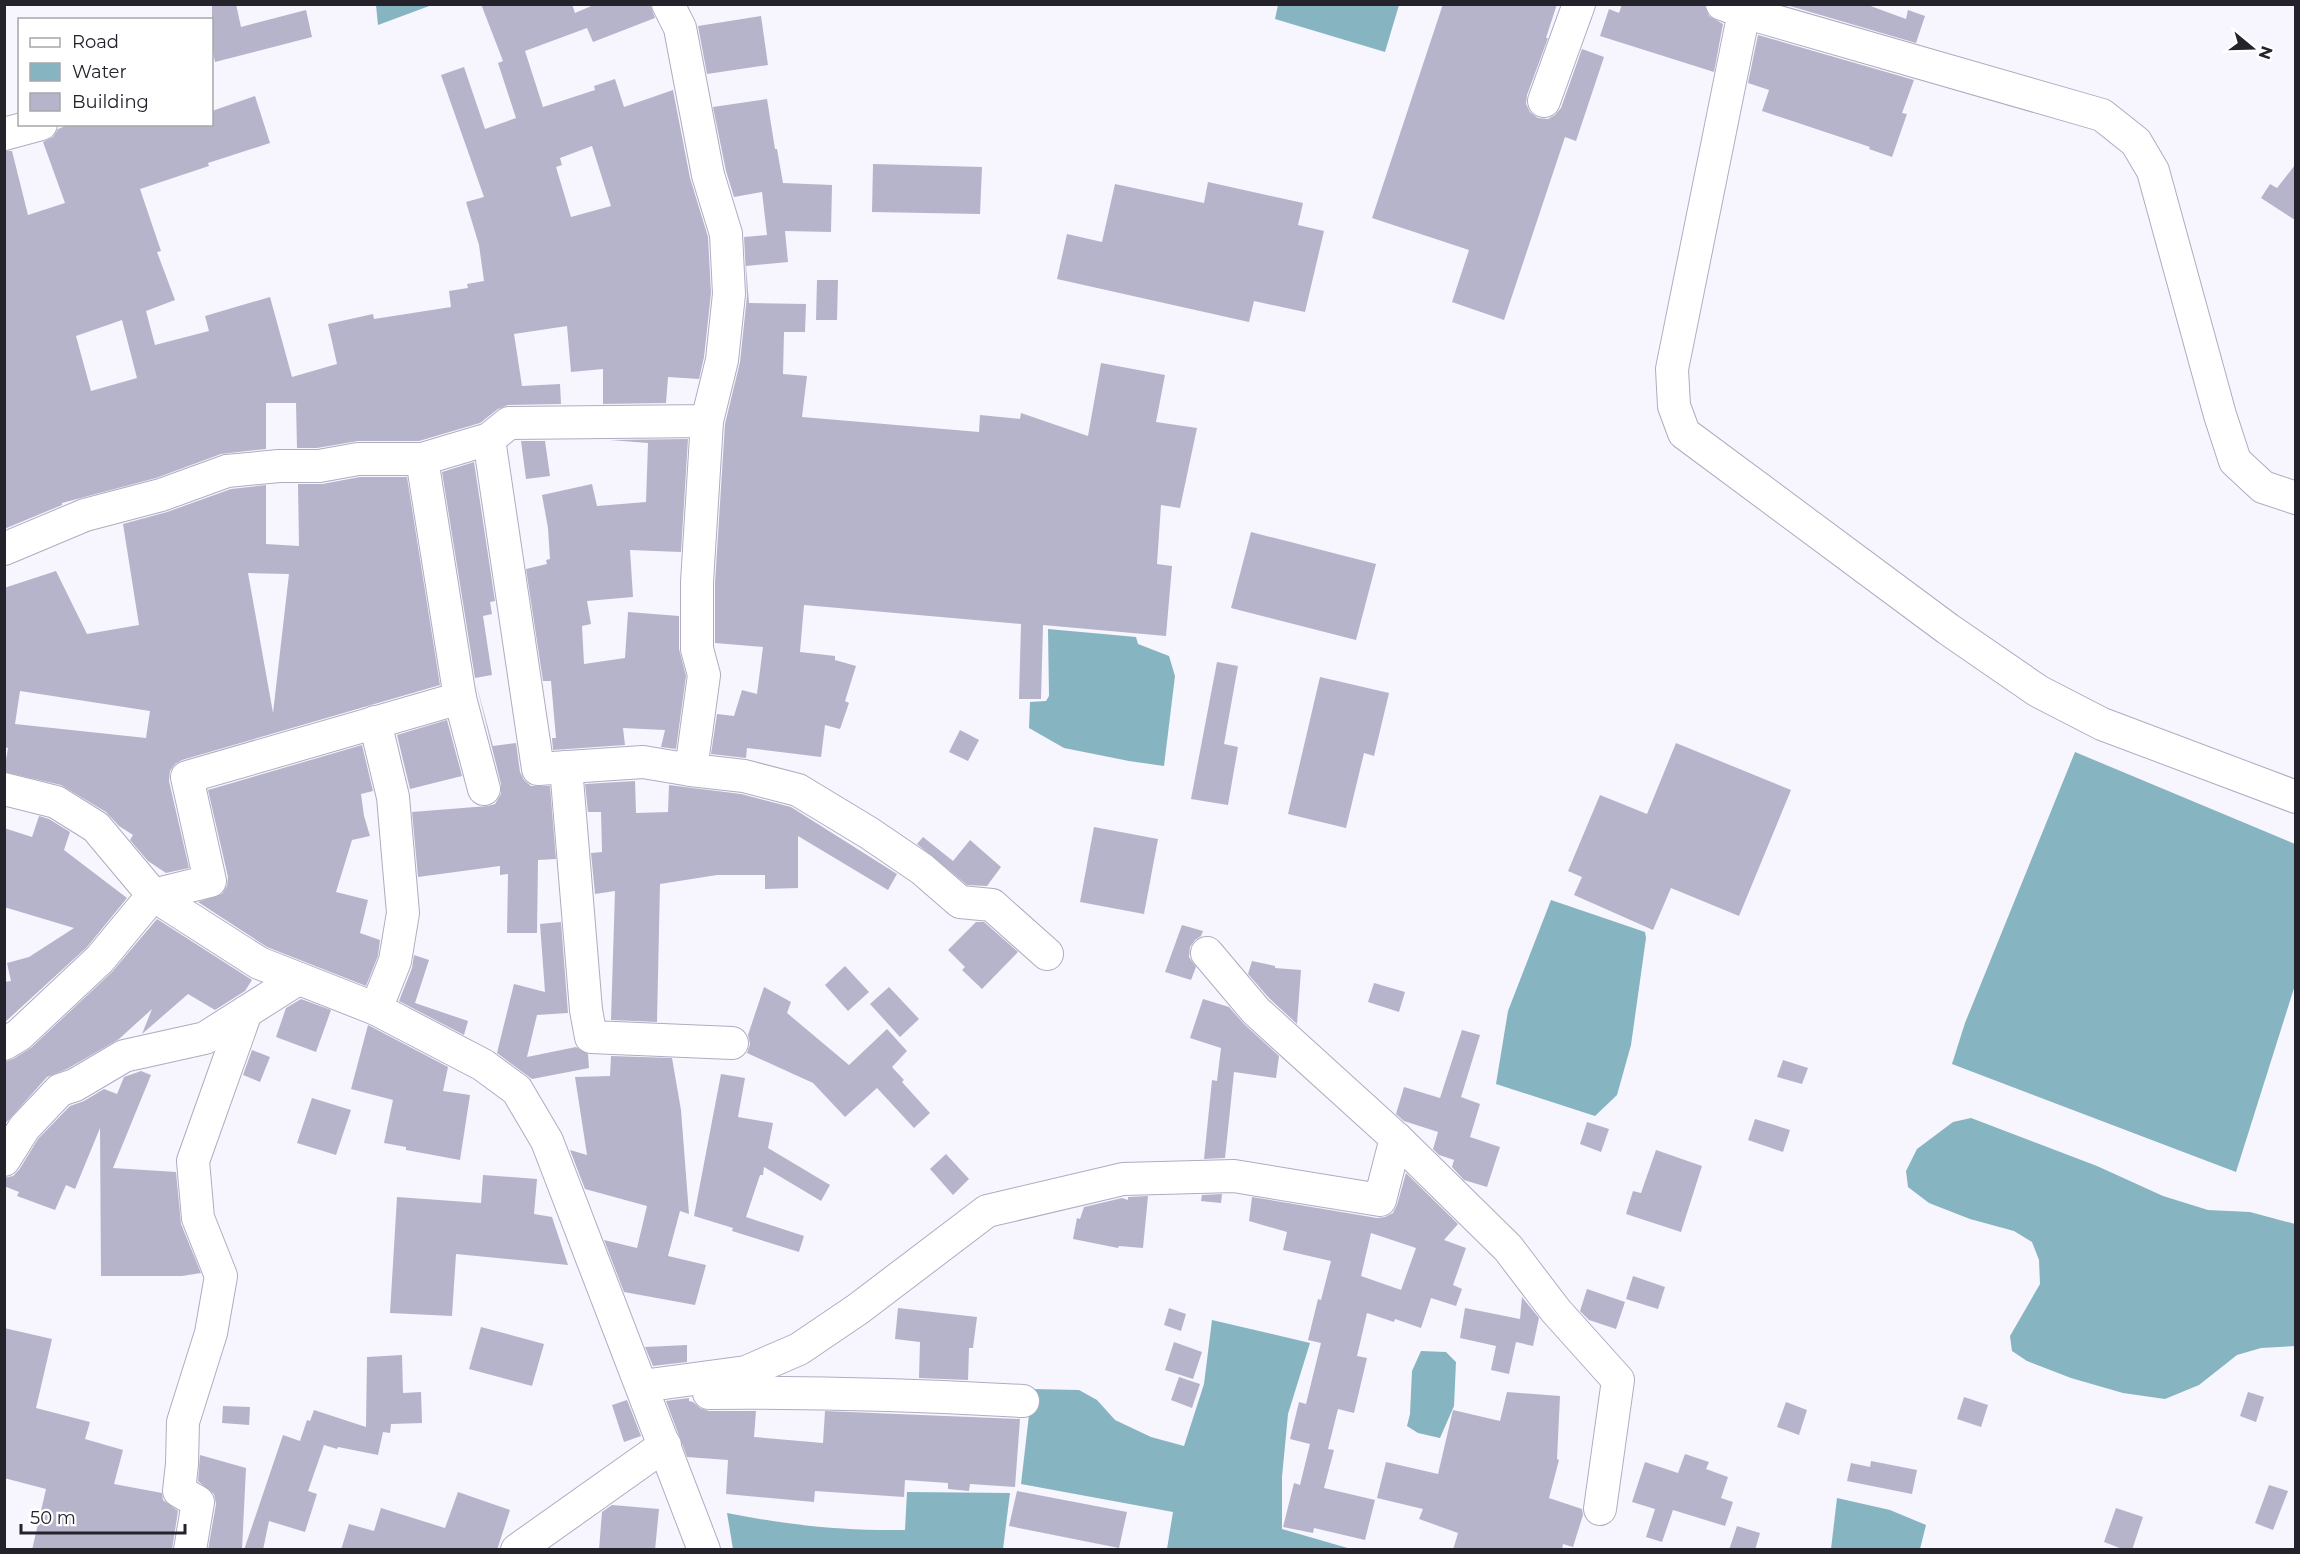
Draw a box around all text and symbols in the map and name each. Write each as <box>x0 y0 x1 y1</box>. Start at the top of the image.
legend <box>18 18 213 126</box>
north arrow <box>2222 18 2282 78</box>
text: Road <box>72 31 119 53</box>
text: N <box>2255 44 2277 62</box>
text: Water <box>72 61 127 83</box>
text: Building <box>72 91 149 113</box>
scale bar <box>21 1497 184 1535</box>
text: 50 m <box>30 1507 76 1529</box>

